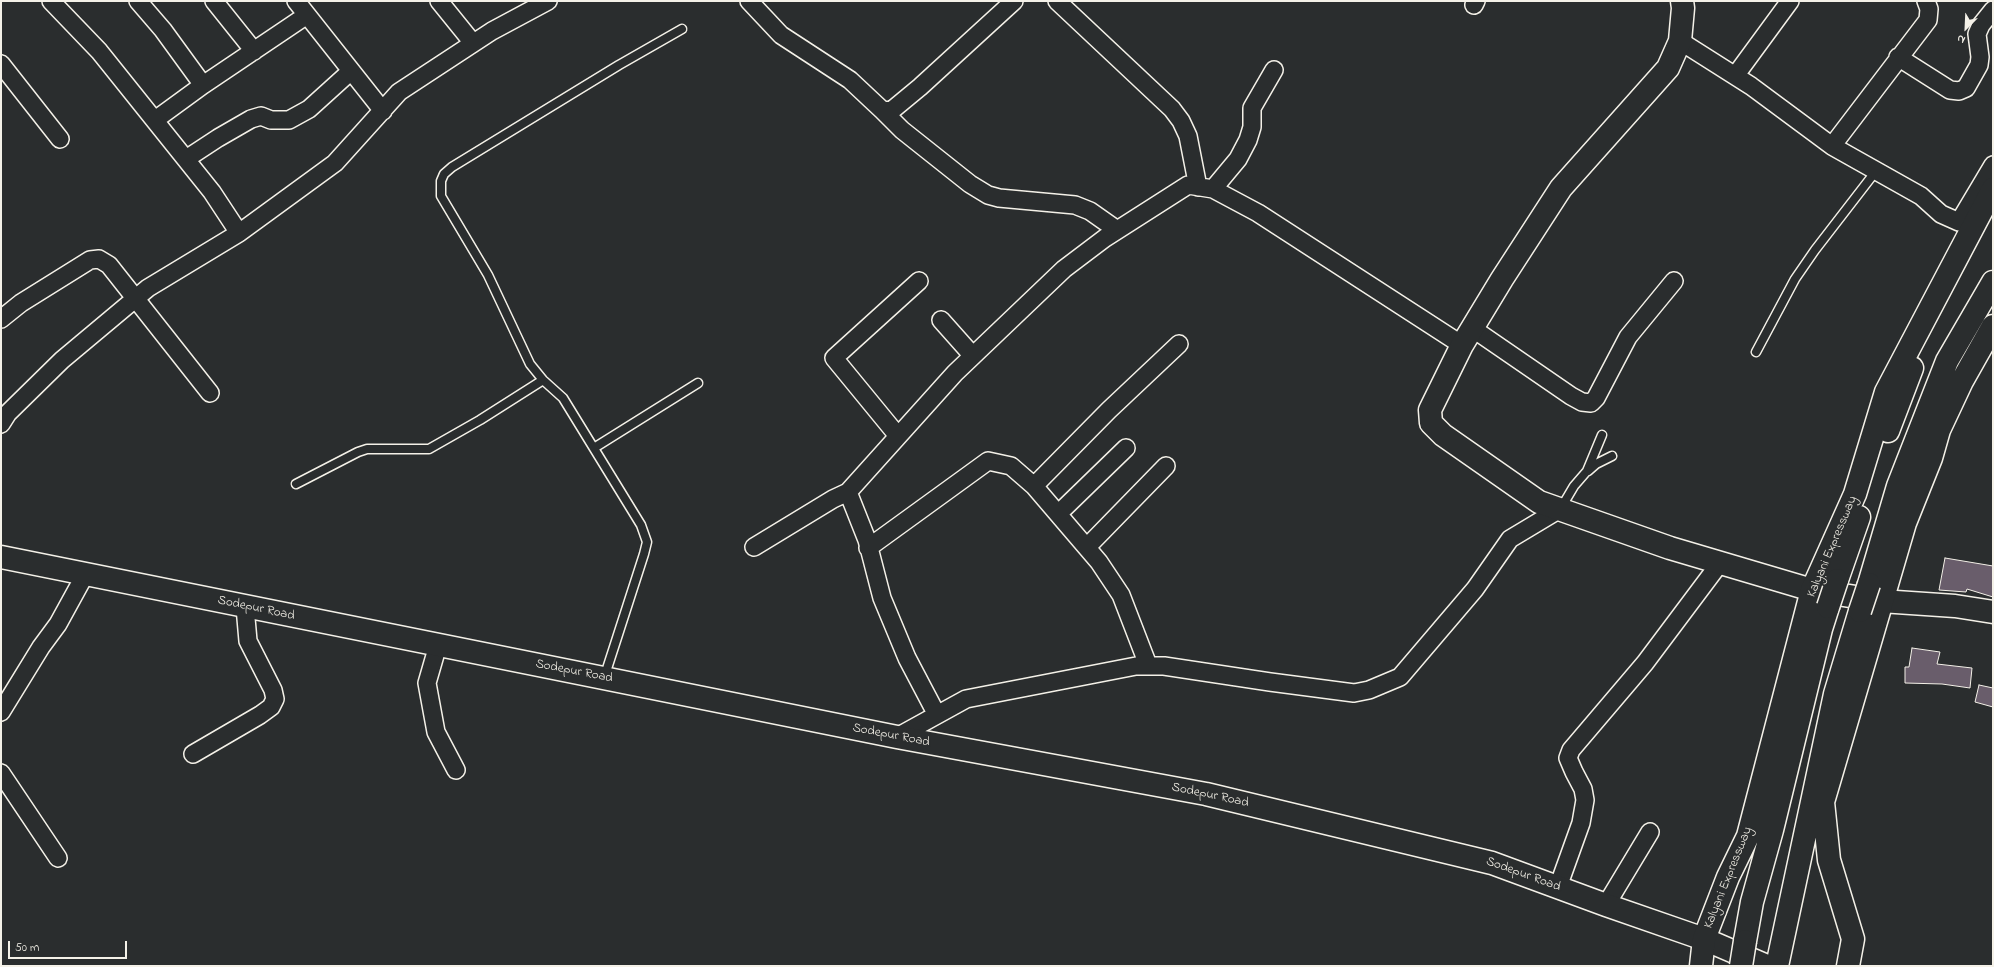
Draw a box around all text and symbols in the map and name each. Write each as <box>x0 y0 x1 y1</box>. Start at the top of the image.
north arrow <box>1946 8 1986 48</box>
text: N <box>1954 30 1968 48</box>
street label: Kalyani Expressway <box>1805 494 1861 600</box>
street label: Sodepur Road <box>216 593 296 625</box>
street label: Sodepur Road <box>534 657 614 687</box>
street label: Sodepur Road <box>851 721 931 751</box>
street label: Sodepur Road <box>1170 780 1250 812</box>
street label: Kalyani Expressway <box>1701 825 1757 931</box>
street label: Sodepur Road <box>1484 854 1562 896</box>
scale bar <box>10 933 129 959</box>
text: 50 m <box>15 939 39 957</box>

